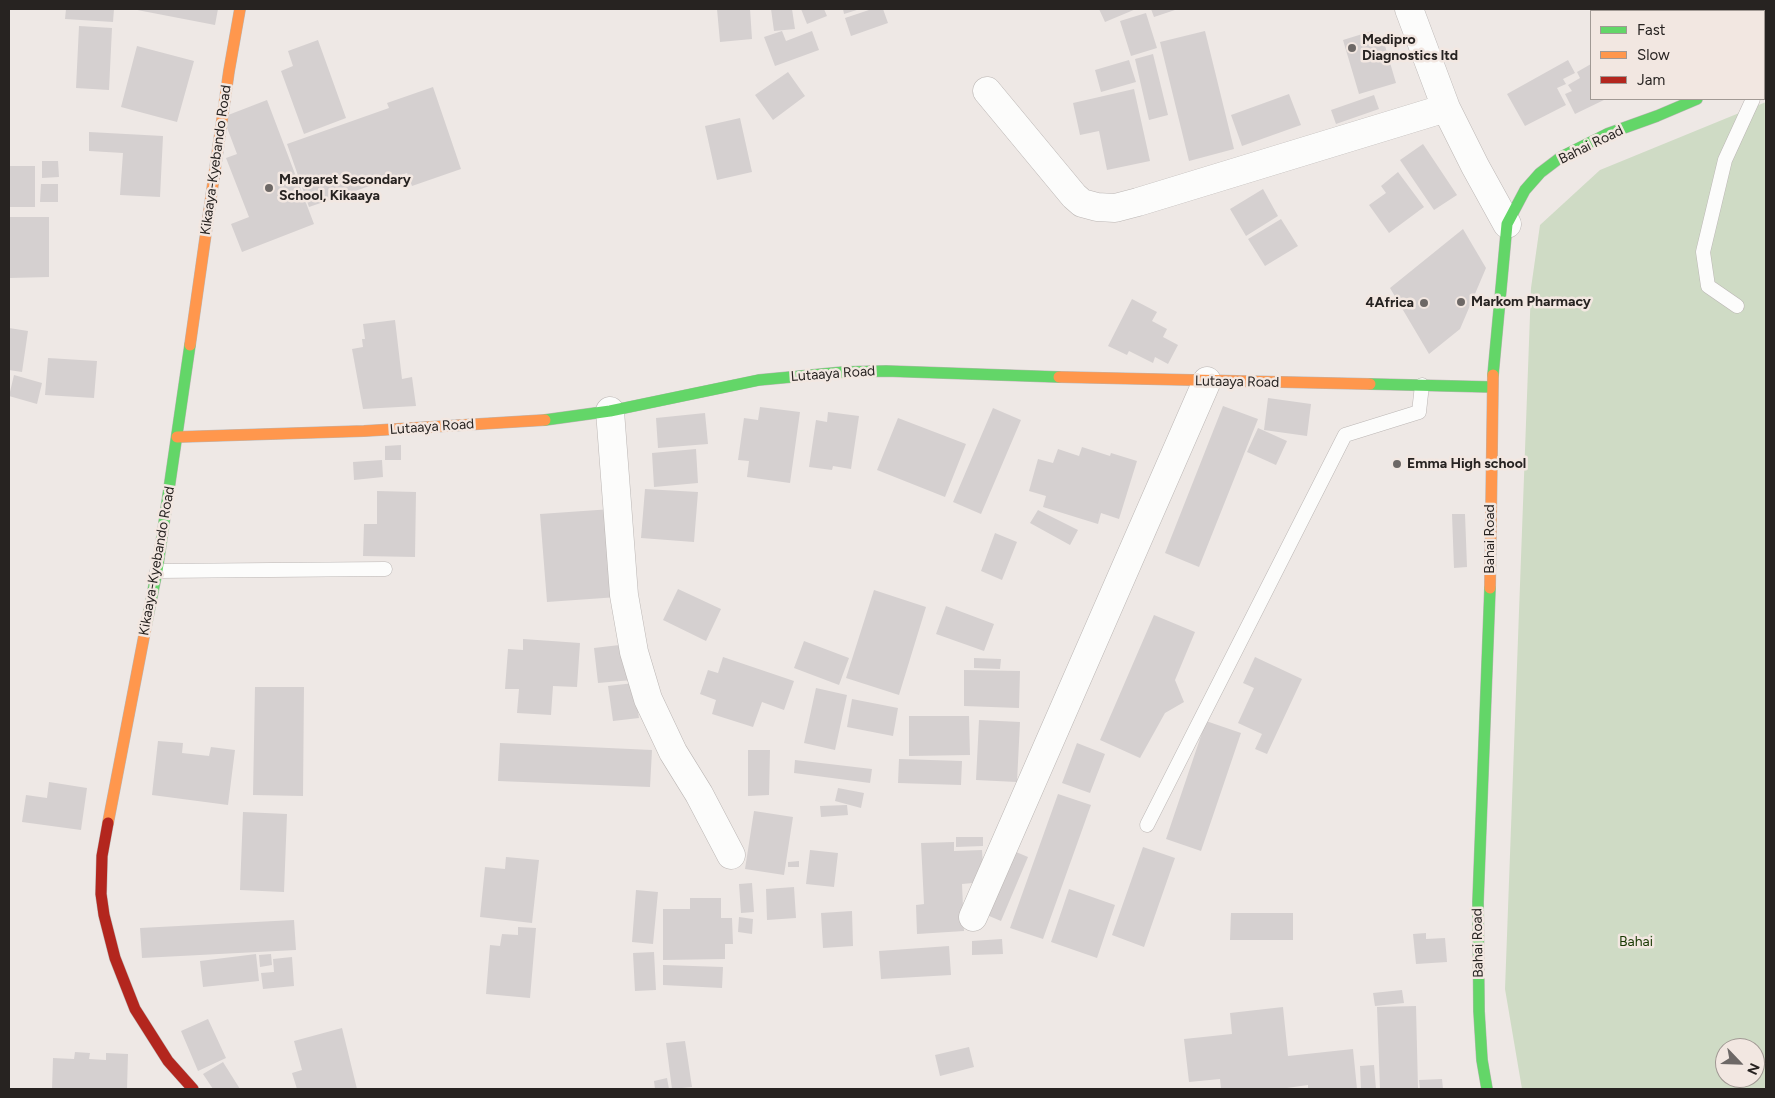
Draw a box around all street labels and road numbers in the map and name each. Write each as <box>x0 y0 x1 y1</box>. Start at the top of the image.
street label: Kikaaya-Kyebando Road <box>197 84 235 236</box>
street label: Bahai Road <box>1556 122 1626 168</box>
street label: Lutaaya Road <box>790 363 876 385</box>
street label: Lutaaya Road <box>1195 373 1279 391</box>
street label: Lutaaya Road <box>389 416 475 438</box>
street label: Kikaaya-Kyebando Road <box>136 485 178 637</box>
street label: Bahai Road <box>1482 504 1498 574</box>
street label: Bahai Road <box>1469 908 1487 978</box>

